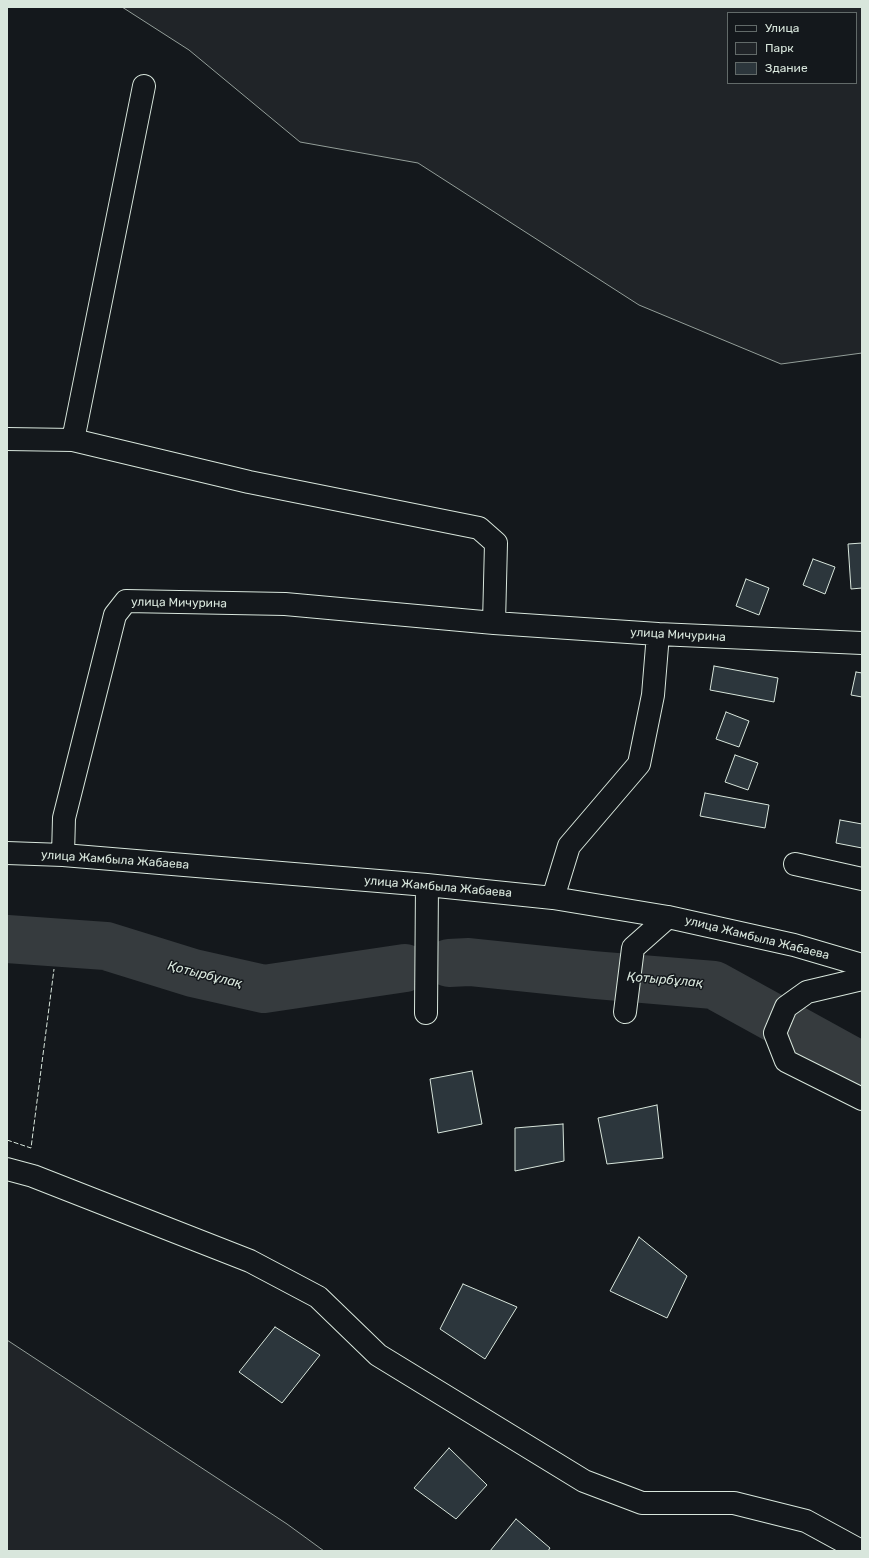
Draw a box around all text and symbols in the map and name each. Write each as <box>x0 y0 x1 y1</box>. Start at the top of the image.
legend <box>727 12 857 84</box>
text: Улица <box>765 21 799 35</box>
text: Парк <box>765 41 794 55</box>
text: Здание <box>765 61 808 75</box>
street label: улица Мичурина <box>131 595 227 611</box>
street label: улица Мичурина <box>630 625 726 645</box>
street label: улица Жамбыла Жабаева <box>41 848 189 872</box>
street label: улица Жамбыла Жабаева <box>363 873 513 901</box>
street label: улица Жамбыла Жабаева <box>683 913 831 963</box>
water label: Қотырбұлақ <box>166 958 244 992</box>
water label: Қотырбұлақ <box>626 969 704 991</box>

